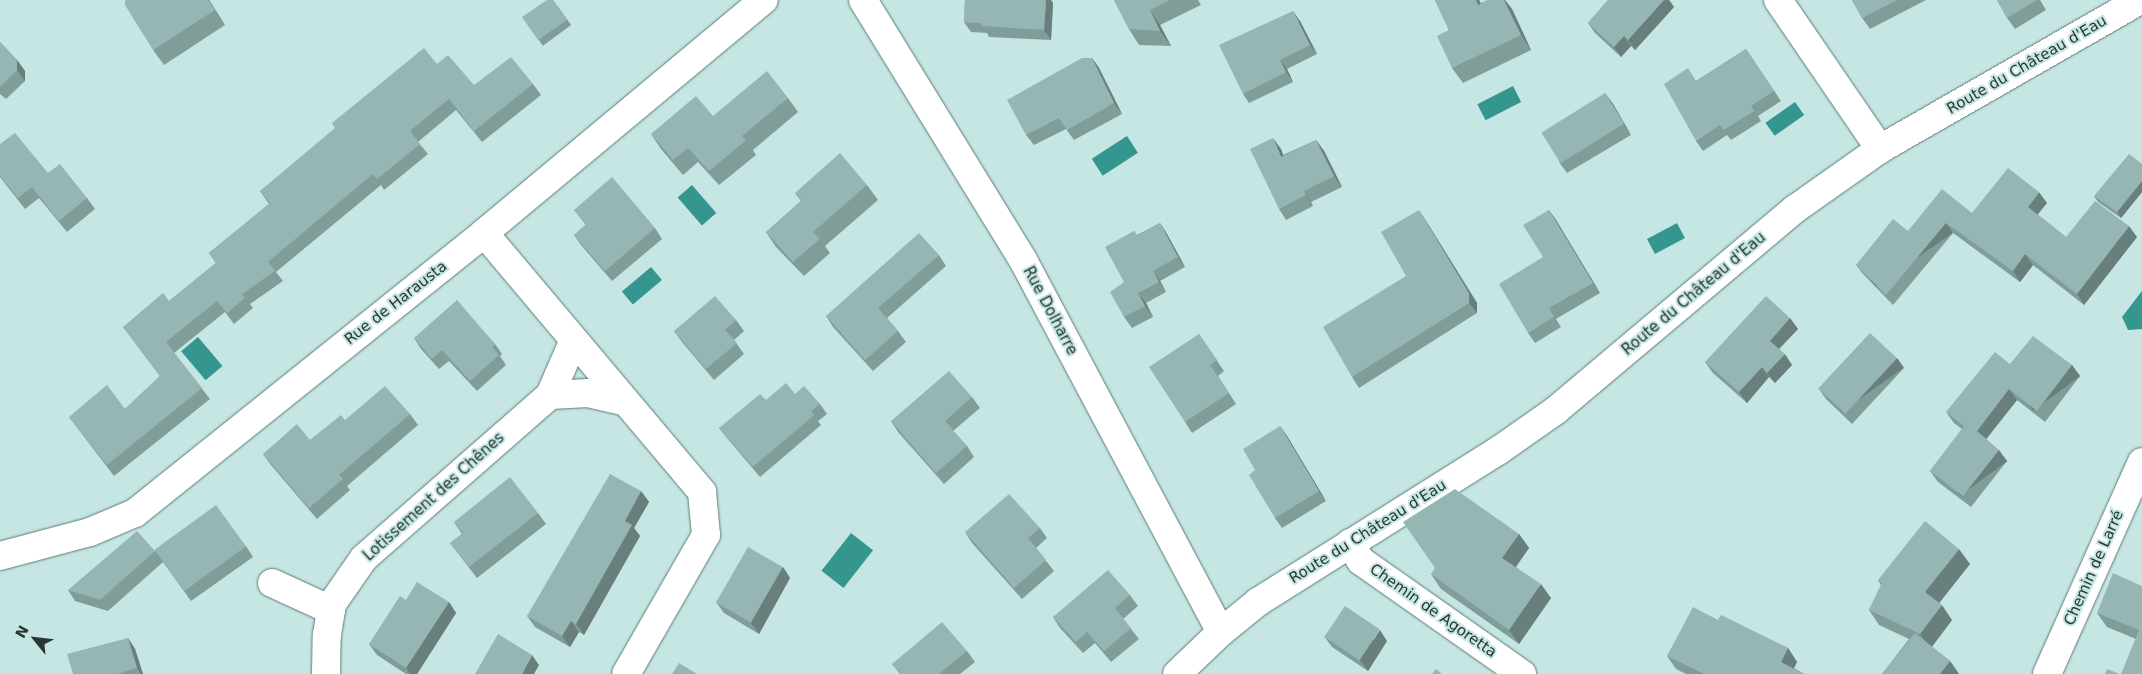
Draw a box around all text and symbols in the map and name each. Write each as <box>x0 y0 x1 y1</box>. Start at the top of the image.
street label: Route du Château d'Eau <box>1944 12 2110 118</box>
street label: Route du Château d'Eau <box>1619 229 1769 359</box>
street label: Rue de Harausta <box>341 257 451 349</box>
street label: Rue Dolharre <box>1019 264 1081 358</box>
street label: Lotissement des Chênes <box>360 429 508 565</box>
street label: Route du Château d'Eau <box>1286 476 1450 588</box>
street label: Chemin de Larré <box>2060 508 2128 628</box>
street label: Chemin de Agoretta <box>1366 560 1500 662</box>
north arrow <box>10 614 60 664</box>
text: N <box>12 623 32 641</box>

